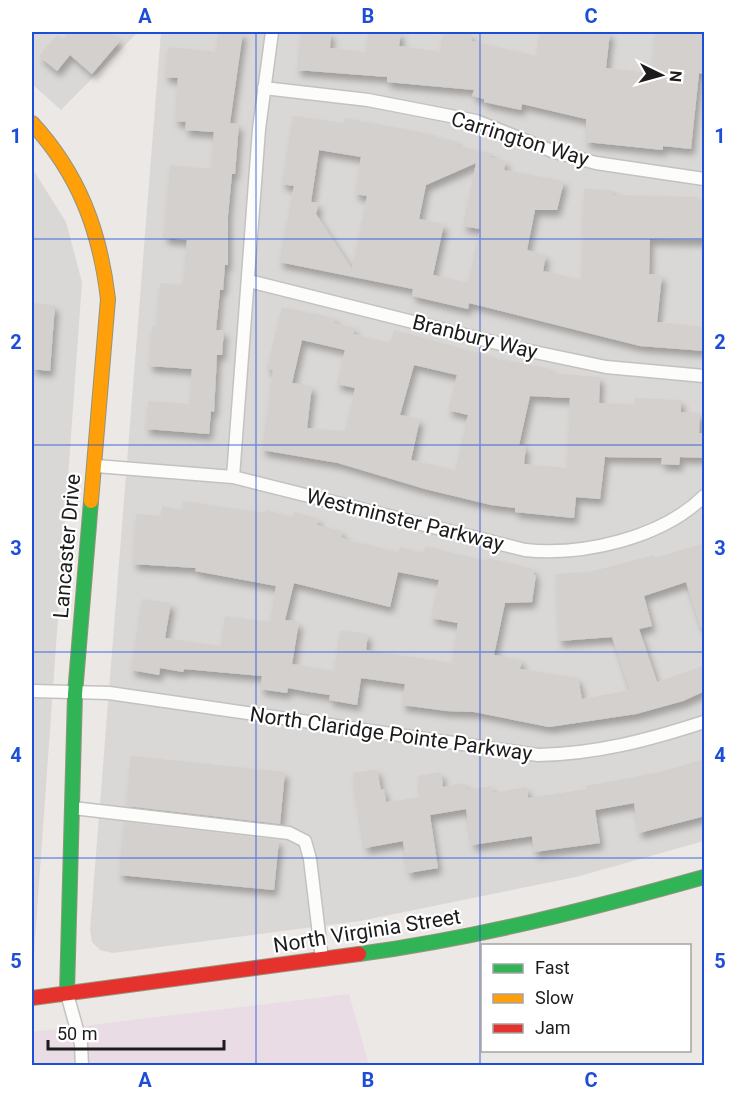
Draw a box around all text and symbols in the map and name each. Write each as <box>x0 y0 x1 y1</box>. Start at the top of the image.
text: A <box>138 4 152 28</box>
text: B <box>362 4 374 28</box>
text: C <box>584 4 598 28</box>
north arrow <box>631 45 691 105</box>
text: N <box>665 70 685 83</box>
street label: Carrington Way <box>448 107 592 171</box>
text: 1 <box>10 124 22 148</box>
text: 1 <box>714 124 726 148</box>
street label: Branbury Way <box>410 310 540 364</box>
text: 2 <box>10 330 22 354</box>
text: 2 <box>714 330 726 354</box>
street label: Lancaster Drive <box>49 473 85 619</box>
street label: Westminster Parkway <box>304 484 506 556</box>
text: 3 <box>10 536 22 560</box>
text: 3 <box>714 536 726 560</box>
street label: North Claridge Pointe Parkway <box>248 702 534 766</box>
text: 4 <box>10 743 22 767</box>
text: 4 <box>714 743 726 767</box>
street label: North Virginia Street <box>272 904 462 958</box>
legend <box>481 944 691 1052</box>
text: 5 <box>10 949 22 973</box>
text: 5 <box>714 949 726 973</box>
text: Fast <box>535 957 570 978</box>
text: Slow <box>535 987 574 1008</box>
scale bar <box>48 1013 224 1051</box>
text: Jam <box>535 1017 571 1038</box>
text: 50 m <box>57 1023 97 1044</box>
text: A <box>138 1068 152 1092</box>
text: B <box>362 1068 374 1092</box>
text: C <box>584 1068 598 1092</box>

